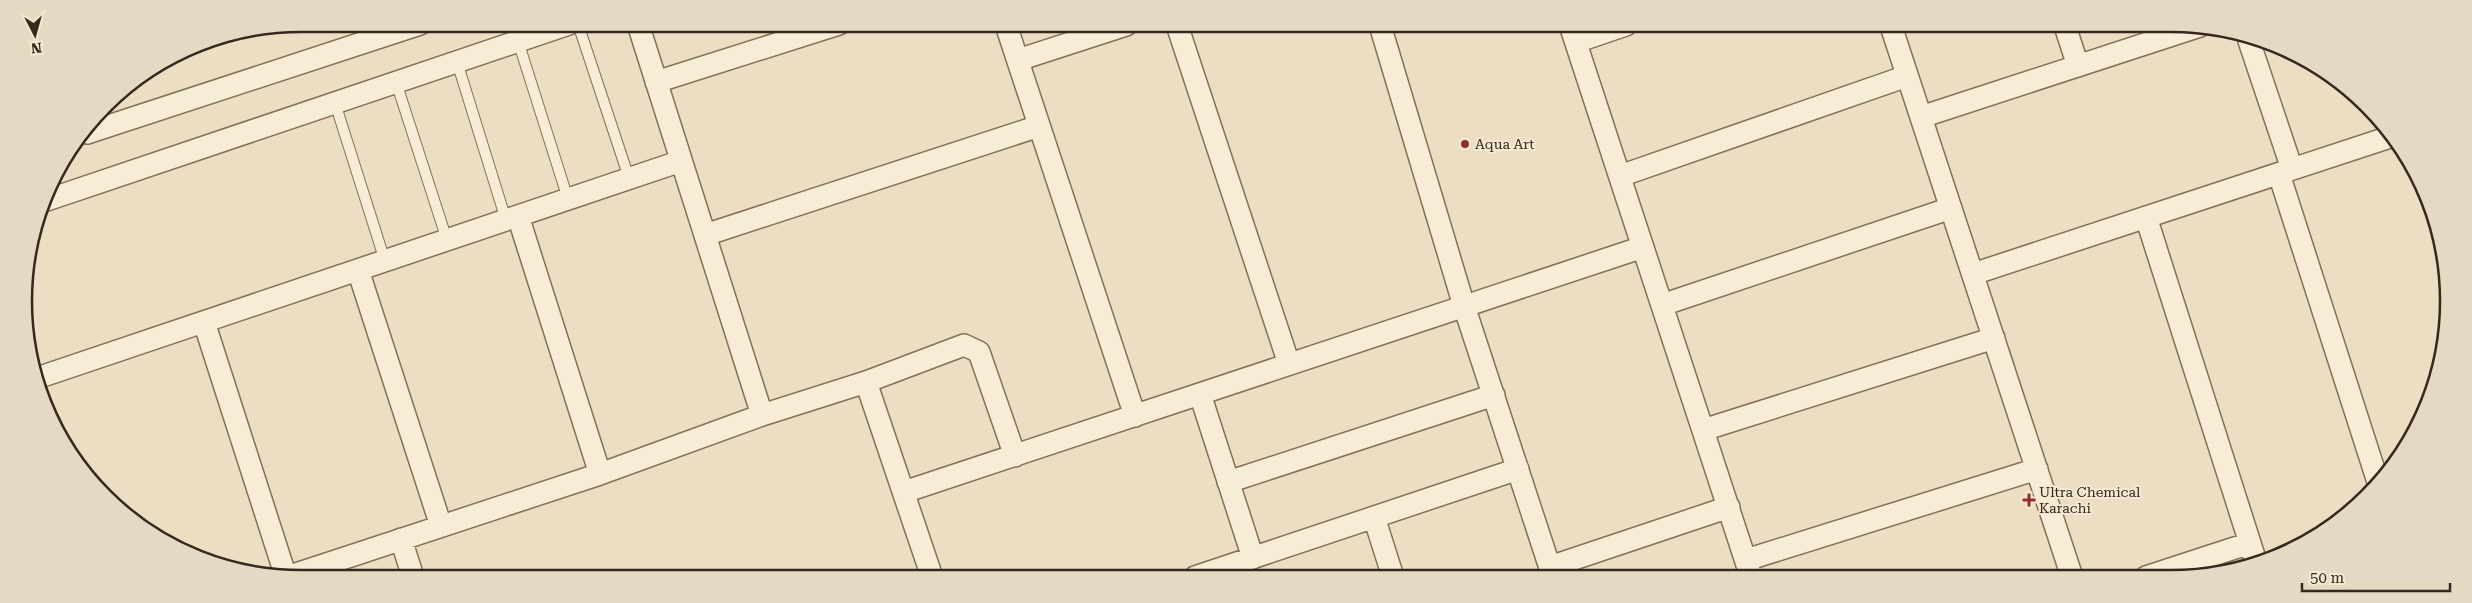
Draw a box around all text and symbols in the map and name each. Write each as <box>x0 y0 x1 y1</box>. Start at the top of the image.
north arrow <box>10 10 60 60</box>
text: N <box>30 39 43 56</box>
place label: Aqua Art <box>1475 136 1535 152</box>
marker: Aqua Art <box>1459 138 1471 150</box>
place label: Ultra Chemical Karachi <box>2039 484 2141 516</box>
marker: Ultra Chemical Karachi <box>2023 494 2035 506</box>
scale bar <box>2302 560 2450 592</box>
text: 50 m <box>2310 569 2345 587</box>

